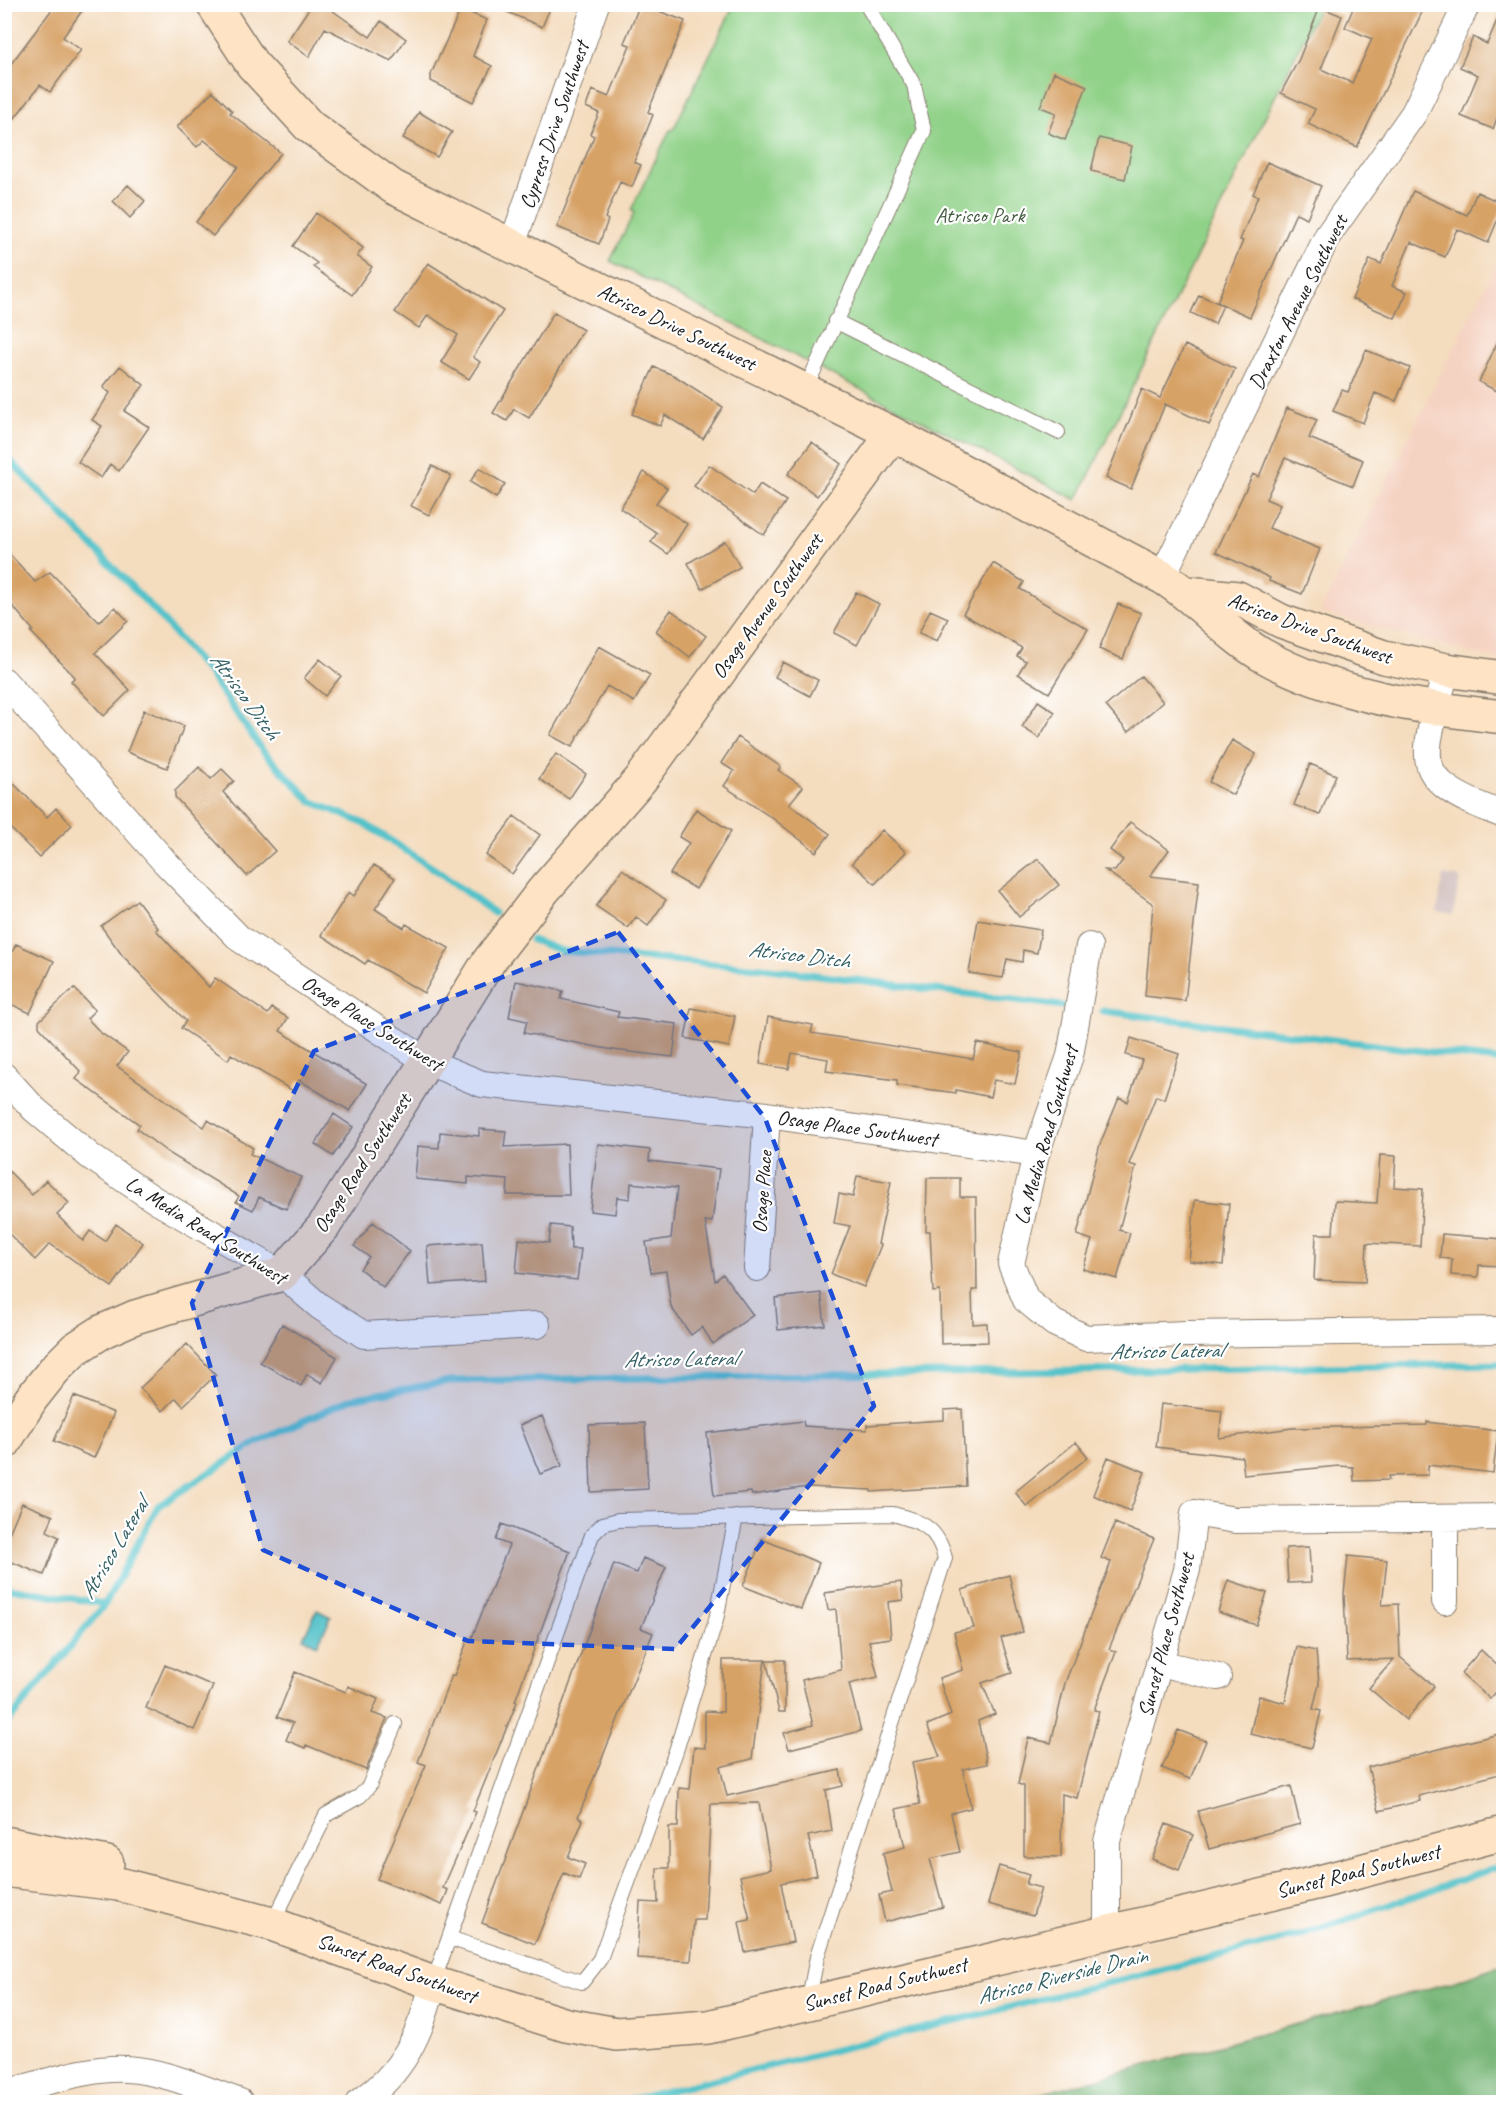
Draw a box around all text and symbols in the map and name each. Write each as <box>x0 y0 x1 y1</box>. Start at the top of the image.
street label: Cypress Drive Southwest <box>513 35 596 212</box>
park label: Atrisco Park <box>936 202 1026 228</box>
street label: Draxton Avenue Southwest <box>1243 209 1354 394</box>
street label: Atrisco Drive Southwest <box>594 278 762 377</box>
street label: Osage Avenue Southwest <box>706 527 830 684</box>
street label: Atrisco Drive Southwest <box>1225 586 1397 670</box>
water label: Atrisco Ditch <box>204 647 287 747</box>
water label: Atrisco Ditch <box>747 935 853 975</box>
street label: Osage Place Southwest <box>297 969 450 1078</box>
street label: La Media Road Southwest <box>1008 1040 1085 1227</box>
street label: Osage Road Southwest <box>307 1087 418 1238</box>
street label: Osage Place Southwest <box>775 1104 942 1153</box>
street label: Osage Place <box>746 1148 778 1234</box>
street label: La Media Road Southwest <box>121 1170 294 1292</box>
water label: Atrisco Lateral <box>1110 1336 1230 1366</box>
water label: Atrisco Lateral <box>624 1344 744 1374</box>
water label: Atrisco Lateral <box>73 1488 159 1604</box>
street label: Sunset Place Southwest <box>1132 1548 1201 1720</box>
street label: Sunset Road Southwest <box>1274 1837 1445 1904</box>
street label: Sunset Road Southwest <box>314 1927 483 2010</box>
water label: Atrisco Riverside Drain <box>974 1941 1152 2011</box>
street label: Sunset Road Southwest <box>801 1950 972 2017</box>

